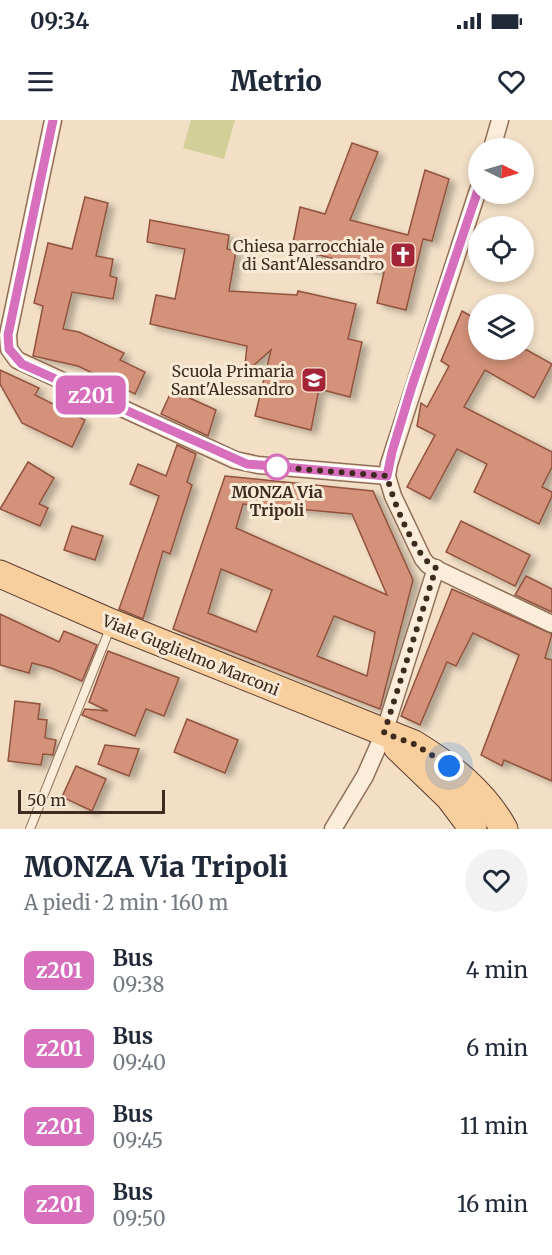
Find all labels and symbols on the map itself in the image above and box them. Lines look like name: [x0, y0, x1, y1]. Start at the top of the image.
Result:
north arrow: [468, 138, 534, 204]
place label: Chiesa parrocchiale di Sant'Alessandro: [233, 236, 384, 274]
church icon: Chiesa parrocchiale di Sant'Alessandro: [388, 240, 418, 270]
place label: Scuola Primaria Sant'Alessandro: [171, 361, 294, 399]
school or university icon: Scuola Primaria Sant'Alessandro: [299, 365, 329, 395]
line badge: z201: [49, 376, 133, 414]
marker: MONZA Via Tripoli: [264, 454, 290, 480]
place label: MONZA Via Tripoli: [231, 482, 323, 520]
street label: Viale Guglielmo Marconi: [99, 610, 282, 700]
your location: [434, 751, 464, 781]
scale bar: [18, 787, 165, 814]

